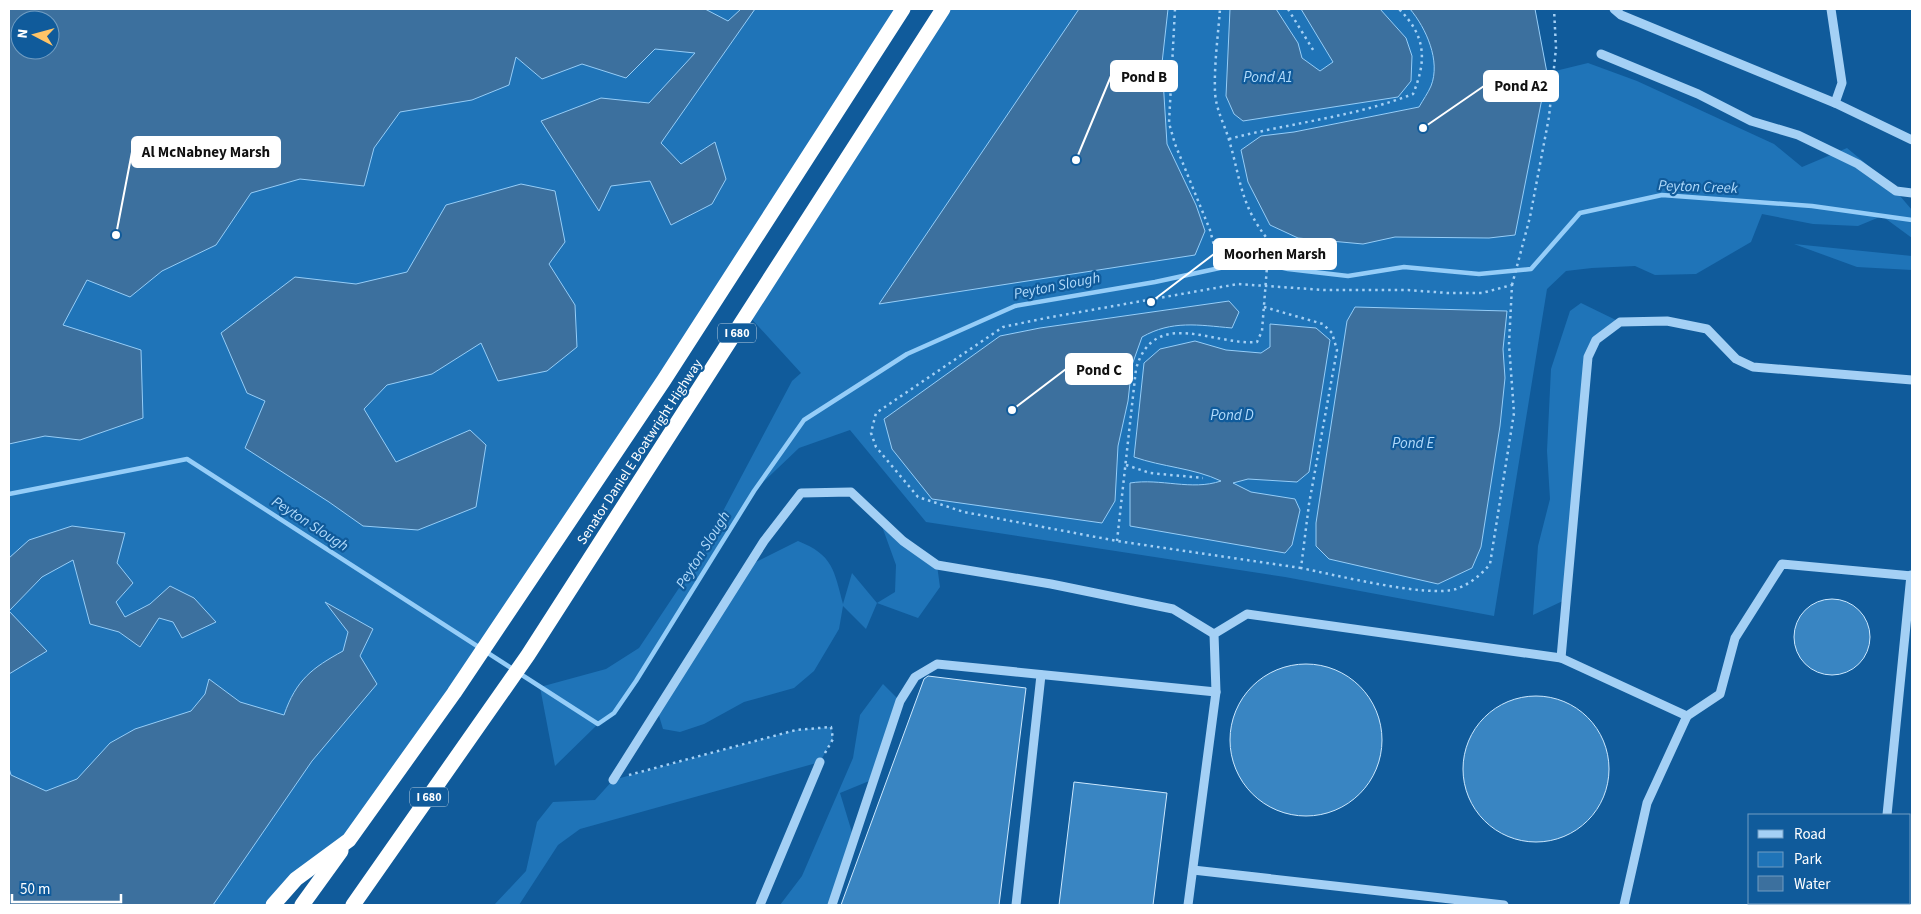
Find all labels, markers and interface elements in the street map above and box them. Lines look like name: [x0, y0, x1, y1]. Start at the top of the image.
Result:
north arrow: [10, 10, 60, 60]
text: N: [13, 28, 33, 39]
callout: Pond B: [1111, 61, 1177, 91]
text: Pond B: [1121, 67, 1167, 88]
water label: Pond A1: [1243, 67, 1293, 88]
callout: Pond A2: [1484, 71, 1558, 101]
text: Pond A2: [1494, 76, 1548, 97]
callout: Al McNabney Marsh: [132, 137, 280, 167]
text: Al McNabney Marsh: [141, 142, 270, 163]
water label: Peyton Creek: [1658, 175, 1739, 199]
callout: Moorhen Marsh: [1214, 239, 1336, 269]
text: Moorhen Marsh: [1224, 244, 1326, 265]
water label: Peyton Slough: [1012, 267, 1102, 305]
road number: I 680: [718, 323, 756, 342]
callout: Pond C: [1066, 354, 1132, 384]
street label: Senator Daniel E Boatwright Highway: [572, 355, 708, 549]
text: Pond C: [1076, 360, 1122, 381]
water label: Pond D: [1210, 405, 1254, 426]
water label: Pond E: [1392, 433, 1435, 454]
water label: Peyton Slough: [268, 491, 353, 557]
water label: Peyton Slough: [671, 507, 735, 593]
road number: I 680: [410, 788, 448, 806]
legend: [1748, 814, 1911, 904]
text: Road: [1794, 824, 1826, 845]
text: Park: [1794, 849, 1823, 870]
scale bar: [12, 872, 121, 904]
text: Water: [1794, 874, 1831, 895]
text: 50 m: [20, 879, 50, 900]

